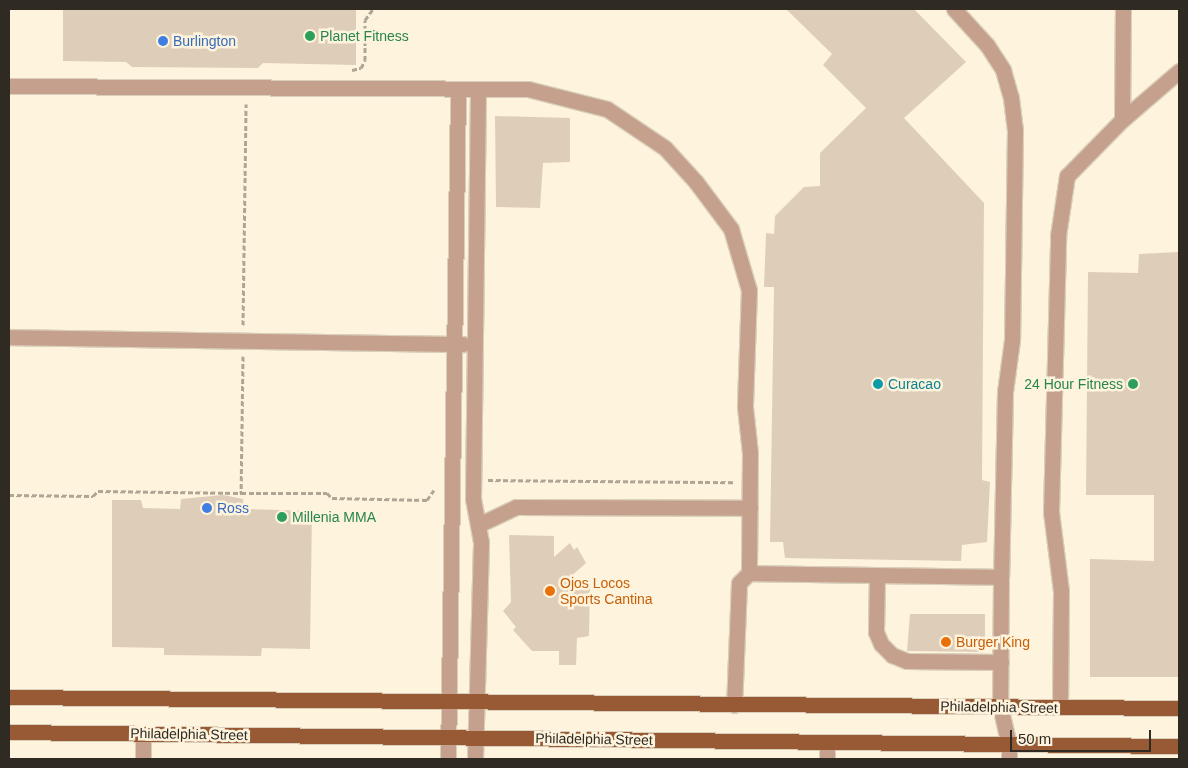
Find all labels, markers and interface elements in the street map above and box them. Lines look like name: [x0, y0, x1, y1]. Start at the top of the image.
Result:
place label: Planet Fitness: [320, 28, 409, 44]
marker: Planet Fitness: [304, 30, 316, 42]
place label: Burlington: [173, 33, 236, 49]
marker: Burlington: [157, 35, 169, 47]
place label: Curacao: [888, 376, 941, 392]
place label: 24 Hour Fitness: [1024, 376, 1123, 392]
marker: Curacao: [872, 378, 884, 390]
marker: 24 Hour Fitness: [1127, 378, 1139, 390]
place label: Ross: [217, 500, 249, 516]
marker: Ross: [201, 502, 213, 514]
place label: Millenia MMA: [292, 509, 376, 525]
marker: Millenia MMA: [276, 511, 288, 523]
place label: Ojos Locos Sports Cantina: [560, 575, 653, 608]
marker: Ojos Locos Sports Cantina: [544, 585, 556, 597]
place label: Burger King: [956, 634, 1030, 650]
marker: Burger King: [940, 636, 952, 648]
street label: Philadelphia Street: [940, 698, 1058, 716]
scale bar: [1013, 720, 1154, 752]
street label: Philadelphia Street: [130, 725, 248, 743]
street label: Philadelphia Street: [535, 730, 653, 748]
text: 50 m: [1018, 730, 1051, 747]

